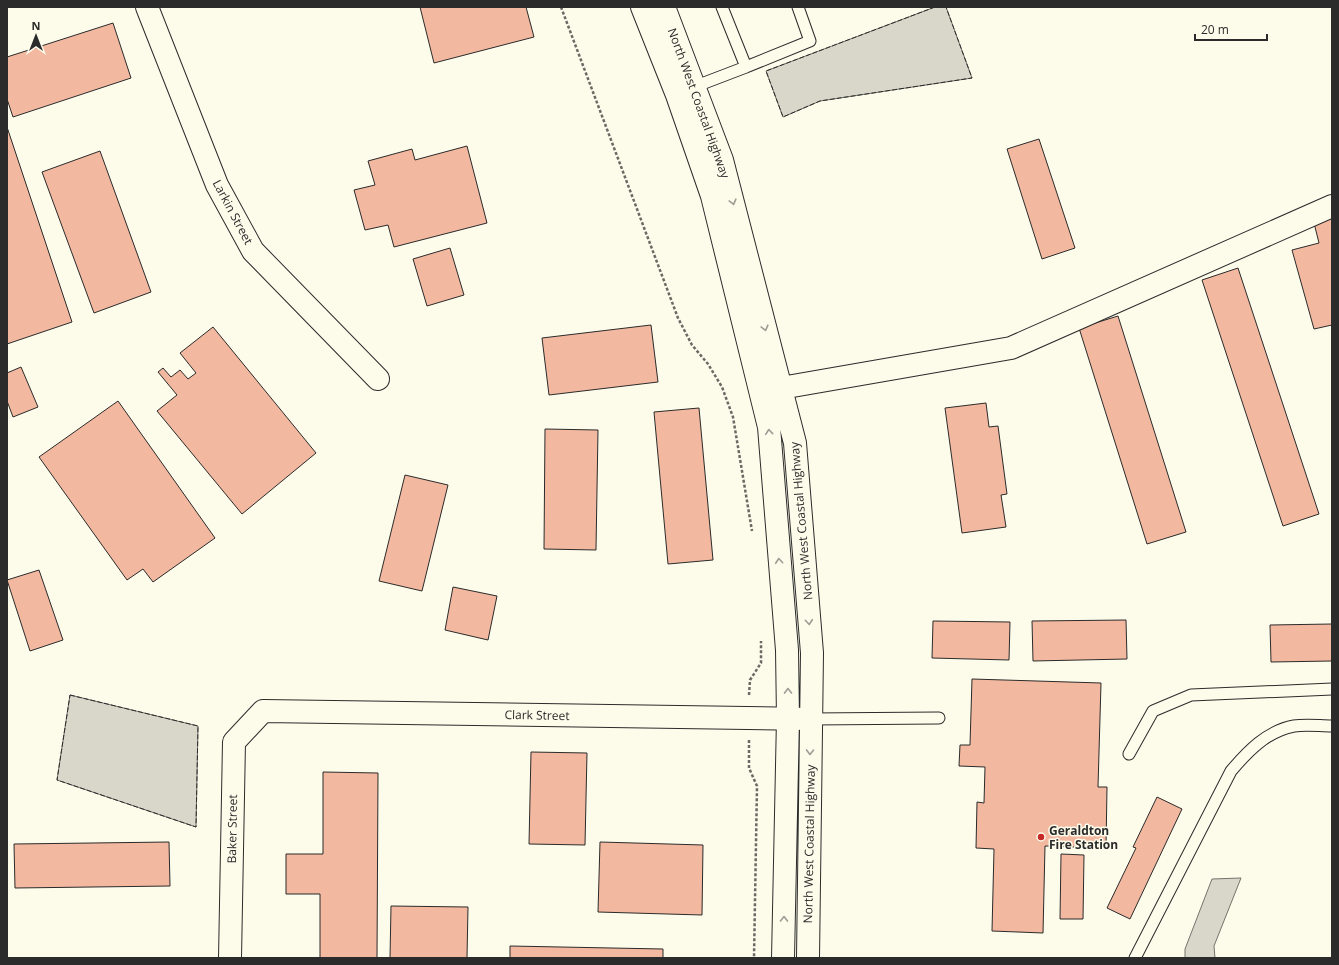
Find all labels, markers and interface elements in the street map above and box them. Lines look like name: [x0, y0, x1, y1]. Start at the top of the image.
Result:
north arrow: [16, 16, 56, 56]
scale bar: [1195, 16, 1267, 42]
text: N: [32, 18, 40, 33]
text: 20 m: [1201, 21, 1229, 38]
street label: North West Coastal Highway: [664, 25, 734, 181]
street label: Larkin Street: [209, 177, 257, 247]
one-way arrow: [728, 199, 736, 205]
one-way arrow: [761, 325, 769, 331]
one-way arrow: [764, 429, 773, 435]
street label: North West Coastal Highway: [786, 440, 816, 601]
one-way arrow: [775, 558, 784, 564]
one-way arrow: [805, 619, 814, 625]
one-way arrow: [783, 688, 792, 694]
street label: Clark Street: [504, 706, 570, 724]
one-way arrow: [806, 749, 814, 755]
street label: North West Coastal Highway: [799, 763, 819, 924]
street label: Baker Street: [223, 794, 241, 864]
place label: Geraldton Fire Station: [1049, 822, 1118, 853]
marker: Geraldton Fire Station: [1036, 832, 1046, 842]
one-way arrow: [780, 916, 788, 922]

